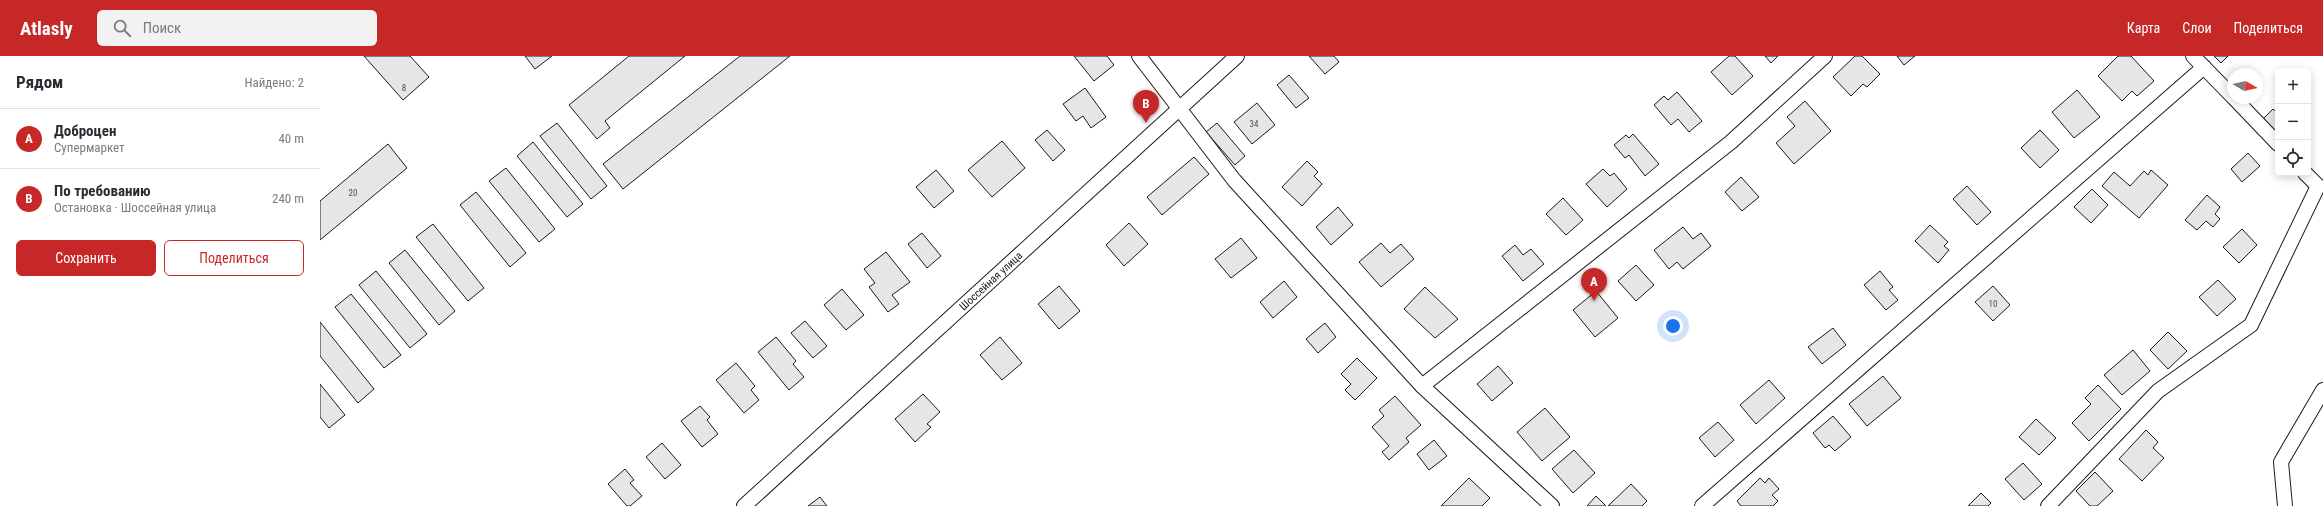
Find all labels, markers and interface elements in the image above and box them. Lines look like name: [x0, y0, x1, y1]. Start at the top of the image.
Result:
search box: [97, 10, 377, 46]
text: Atlasly: [20, 17, 73, 40]
icon: search: [111, 17, 133, 39]
text: Поиск: [143, 19, 181, 37]
text: Карта: [2127, 20, 2160, 36]
text: Слои: [2182, 20, 2212, 36]
text: Поделиться: [2234, 20, 2303, 36]
north arrow: [2227, 68, 2263, 104]
map controls: [2275, 68, 2311, 176]
button: +: [2275, 68, 2311, 104]
text: Рядом: [16, 72, 63, 92]
text: Найдено: 2: [244, 75, 304, 90]
house number: 8: [402, 83, 406, 93]
pin: B: [1133, 90, 1159, 123]
button: −: [2275, 104, 2311, 140]
house number: 34: [1250, 119, 1259, 129]
text: Доброцен: [54, 122, 116, 140]
text: A: [25, 131, 33, 146]
text: 40 m: [278, 131, 304, 146]
text: Супермаркет: [54, 140, 125, 155]
button: locate: [2275, 140, 2311, 176]
text: По требованию: [54, 182, 151, 200]
house number: 20: [349, 188, 357, 198]
text: B: [25, 191, 33, 206]
text: 240 m: [272, 191, 304, 206]
text: Остановка · Шоссейная улица: [54, 200, 216, 215]
button: Сохранить: [16, 240, 156, 276]
button: Поделиться: [164, 240, 304, 276]
street label: Шоссейная улица: [956, 249, 1025, 313]
pin: A: [1581, 268, 1607, 301]
house number: 10: [1989, 299, 1997, 309]
your location: [1663, 316, 1683, 336]

